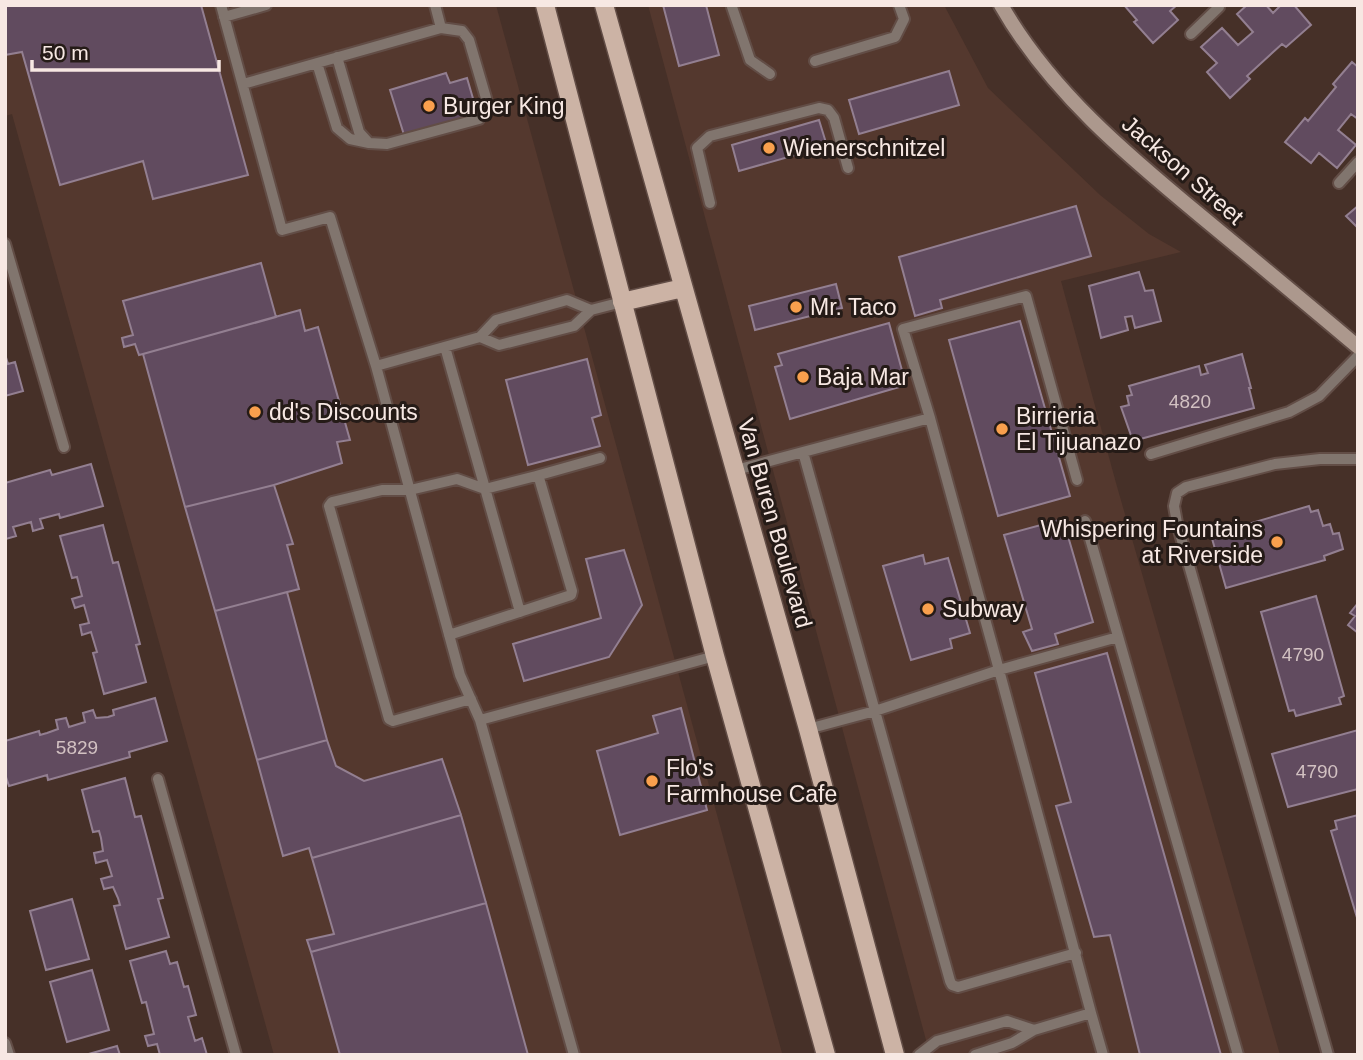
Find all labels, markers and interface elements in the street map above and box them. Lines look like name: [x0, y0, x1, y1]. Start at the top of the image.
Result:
scale bar: [32, 28, 219, 72]
text: 50 m: [42, 41, 89, 64]
place label: Burger King: [443, 93, 564, 119]
marker: Burger King: [421, 98, 437, 114]
street label: Jackson Street: [1117, 110, 1249, 230]
place label: Wienerschnitzel: [783, 135, 945, 161]
marker: Wienerschnitzel: [761, 140, 777, 156]
place label: Mr. Taco: [810, 294, 897, 320]
marker: Mr. Taco: [788, 299, 804, 315]
place label: Baja Mar: [817, 364, 909, 390]
marker: Baja Mar: [795, 369, 811, 385]
house number: 4820: [1169, 391, 1211, 412]
place label: dd's Discounts: [269, 399, 418, 425]
place label: Birrieria El Tijuanazo: [1016, 403, 1141, 455]
marker: dd's Discounts: [247, 404, 263, 420]
street label: Van Buren Boulevard: [733, 415, 817, 631]
marker: Birrieria El Tijuanazo: [994, 421, 1010, 437]
place label: Whispering Fountains at Riverside: [1041, 516, 1263, 568]
marker: Whispering Fountains at Riverside: [1269, 534, 1285, 550]
place label: Subway: [942, 596, 1024, 622]
marker: Subway: [920, 601, 936, 617]
house number: 4790: [1282, 644, 1324, 665]
house number: 5829: [56, 737, 98, 758]
place label: Flo's Farmhouse Cafe: [666, 755, 837, 807]
house number: 4790: [1296, 761, 1338, 782]
marker: Flo's Farmhouse Cafe: [644, 773, 660, 789]

